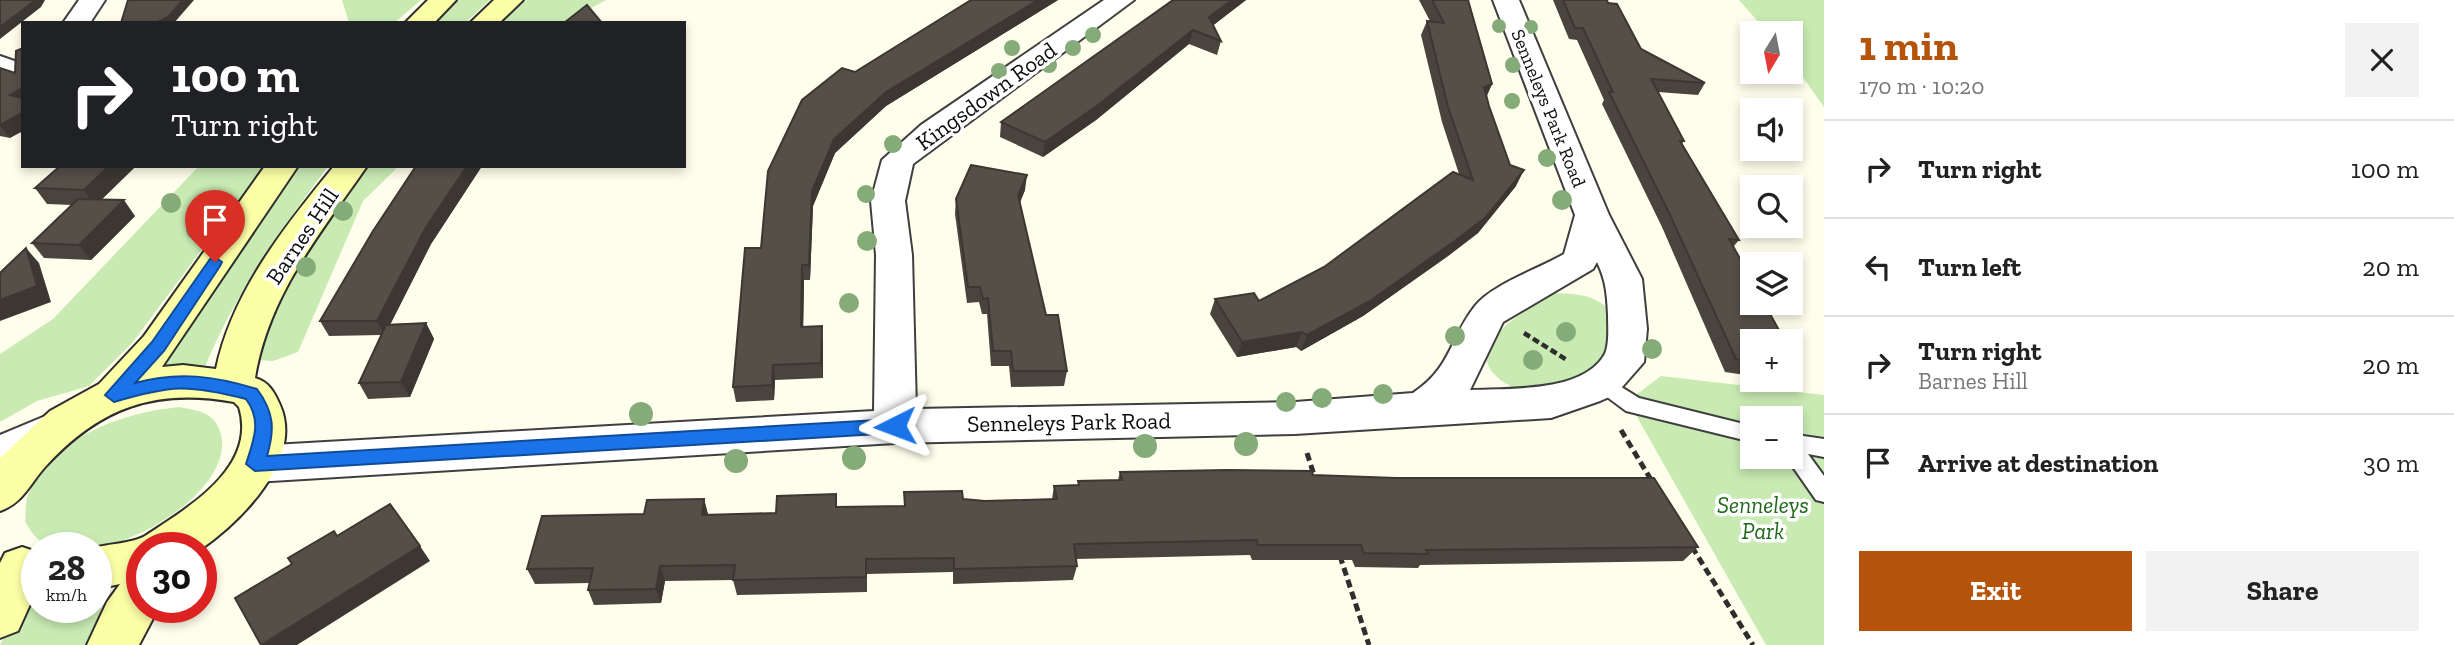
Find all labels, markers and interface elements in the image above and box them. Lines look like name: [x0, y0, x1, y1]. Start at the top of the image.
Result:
text: 1 min: [1859, 20, 1958, 71]
north arrow: [1740, 21, 1802, 84]
map controls: [1740, 21, 1803, 469]
button: close: [2345, 23, 2419, 97]
street label: Senneleys Park Road: [1506, 26, 1591, 191]
street label: Kingsdown Road: [910, 35, 1062, 156]
text: 100 m: [171, 46, 299, 105]
icon: right: [56, 49, 147, 140]
text: 170 m · 10:20: [1859, 72, 1984, 100]
button: sound: [1740, 98, 1803, 161]
text: Turn right: [171, 106, 318, 144]
icon: right: [1859, 150, 1897, 188]
text: Turn right: [1918, 153, 2041, 185]
text: 100 m: [2351, 153, 2419, 185]
button: search: [1740, 175, 1803, 238]
street label: Barnes Hill: [260, 183, 344, 289]
pin: [185, 190, 245, 262]
icon: arrive: [196, 201, 234, 239]
icon: left: [1859, 248, 1897, 286]
text: Turn left: [1918, 251, 2021, 283]
text: 20 m: [2362, 251, 2419, 283]
button: layers: [1740, 252, 1803, 315]
button: +: [1740, 329, 1803, 392]
text: Turn right: [1918, 335, 2041, 367]
icon: right: [1859, 346, 1897, 384]
text: 20 m: [2362, 349, 2419, 381]
text: Barnes Hill: [1918, 367, 2028, 395]
position arrow: [858, 389, 932, 463]
street label: Senneleys Park Road: [967, 406, 1172, 438]
button: −: [1740, 406, 1803, 469]
icon: arrive: [1859, 444, 1897, 482]
text: Arrive at destination: [1918, 447, 2158, 479]
text: 30 m: [2363, 447, 2419, 479]
park label: Senneleys Park: [1717, 491, 1809, 545]
speed limit sign: 30: [126, 532, 217, 623]
text: 28: [48, 547, 85, 589]
button: Exit: [1859, 551, 2132, 631]
button: Share: [2146, 551, 2419, 631]
text: km/h: [46, 584, 87, 606]

